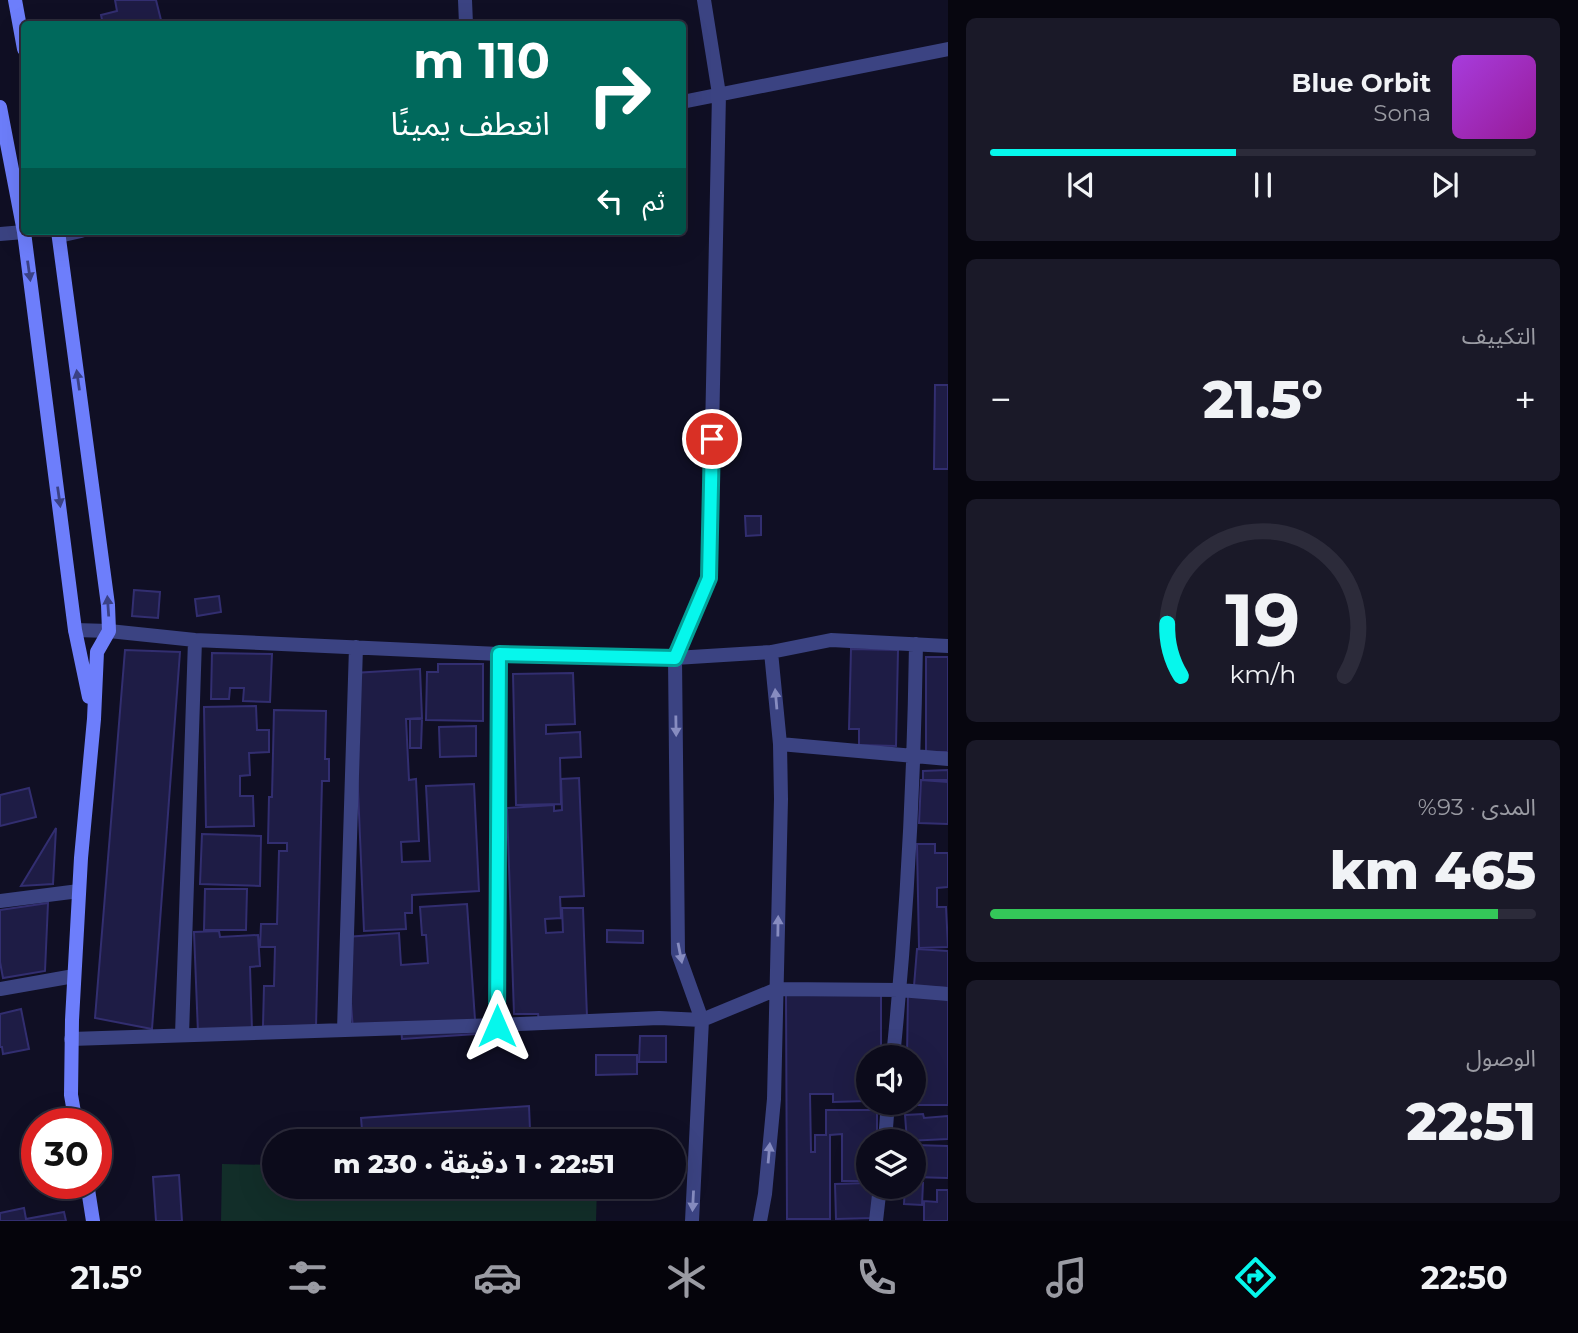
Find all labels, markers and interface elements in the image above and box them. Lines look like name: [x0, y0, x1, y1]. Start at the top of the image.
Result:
text: 110 m: [413, 31, 550, 90]
icon: right: [574, 49, 665, 140]
text: Blue Orbit: [1292, 67, 1431, 99]
text: Sona: [1373, 99, 1431, 127]
text: انعطف يمينًا: [391, 104, 550, 143]
icon: previous: [1062, 166, 1100, 204]
icon: pause: [1244, 166, 1282, 204]
icon: next: [1426, 166, 1464, 204]
icon: left: [591, 182, 629, 220]
text: ثم: [643, 185, 665, 217]
one-way arrow: [23, 260, 34, 282]
text: التكييف: [1462, 322, 1536, 350]
text: 21.5°: [1203, 368, 1323, 431]
one-way arrow: [73, 369, 84, 391]
text: −: [990, 376, 1012, 423]
text: +: [1514, 376, 1536, 423]
pin: [682, 409, 742, 469]
icon: arrive: [693, 420, 731, 458]
one-way arrow: [53, 486, 64, 508]
text: 19: [1226, 577, 1300, 665]
one-way arrow: [102, 595, 113, 617]
text: km/h: [1230, 659, 1296, 689]
one-way arrow: [770, 688, 781, 710]
one-way arrow: [670, 716, 682, 738]
text: المدى · 93%: [1418, 793, 1536, 821]
text: 465 km: [1330, 839, 1536, 902]
one-way arrow: [773, 915, 784, 937]
one-way arrow: [675, 943, 686, 965]
position arrow: [460, 989, 534, 1063]
text: الوصول: [1466, 1044, 1536, 1072]
map controls: [856, 1045, 926, 1199]
button: sound: [856, 1045, 926, 1115]
text: 22:51: [1406, 1090, 1536, 1153]
speed limit sign: 30: [21, 1108, 112, 1199]
button: layers: [856, 1129, 926, 1199]
one-way arrow: [764, 1142, 775, 1164]
text: 22:51 · 1 دقيقة · 230 m: [333, 1148, 615, 1180]
one-way arrow: [688, 1190, 699, 1212]
icon: filters: [283, 1253, 332, 1302]
icon: car: [473, 1253, 522, 1302]
icon: climate: [662, 1253, 711, 1302]
icon: phone: [852, 1253, 901, 1302]
icon: music: [1042, 1253, 1091, 1302]
icon: directions: [1231, 1253, 1280, 1302]
text: 21.5°: [70, 1258, 142, 1297]
text: 22:50: [1421, 1258, 1508, 1297]

